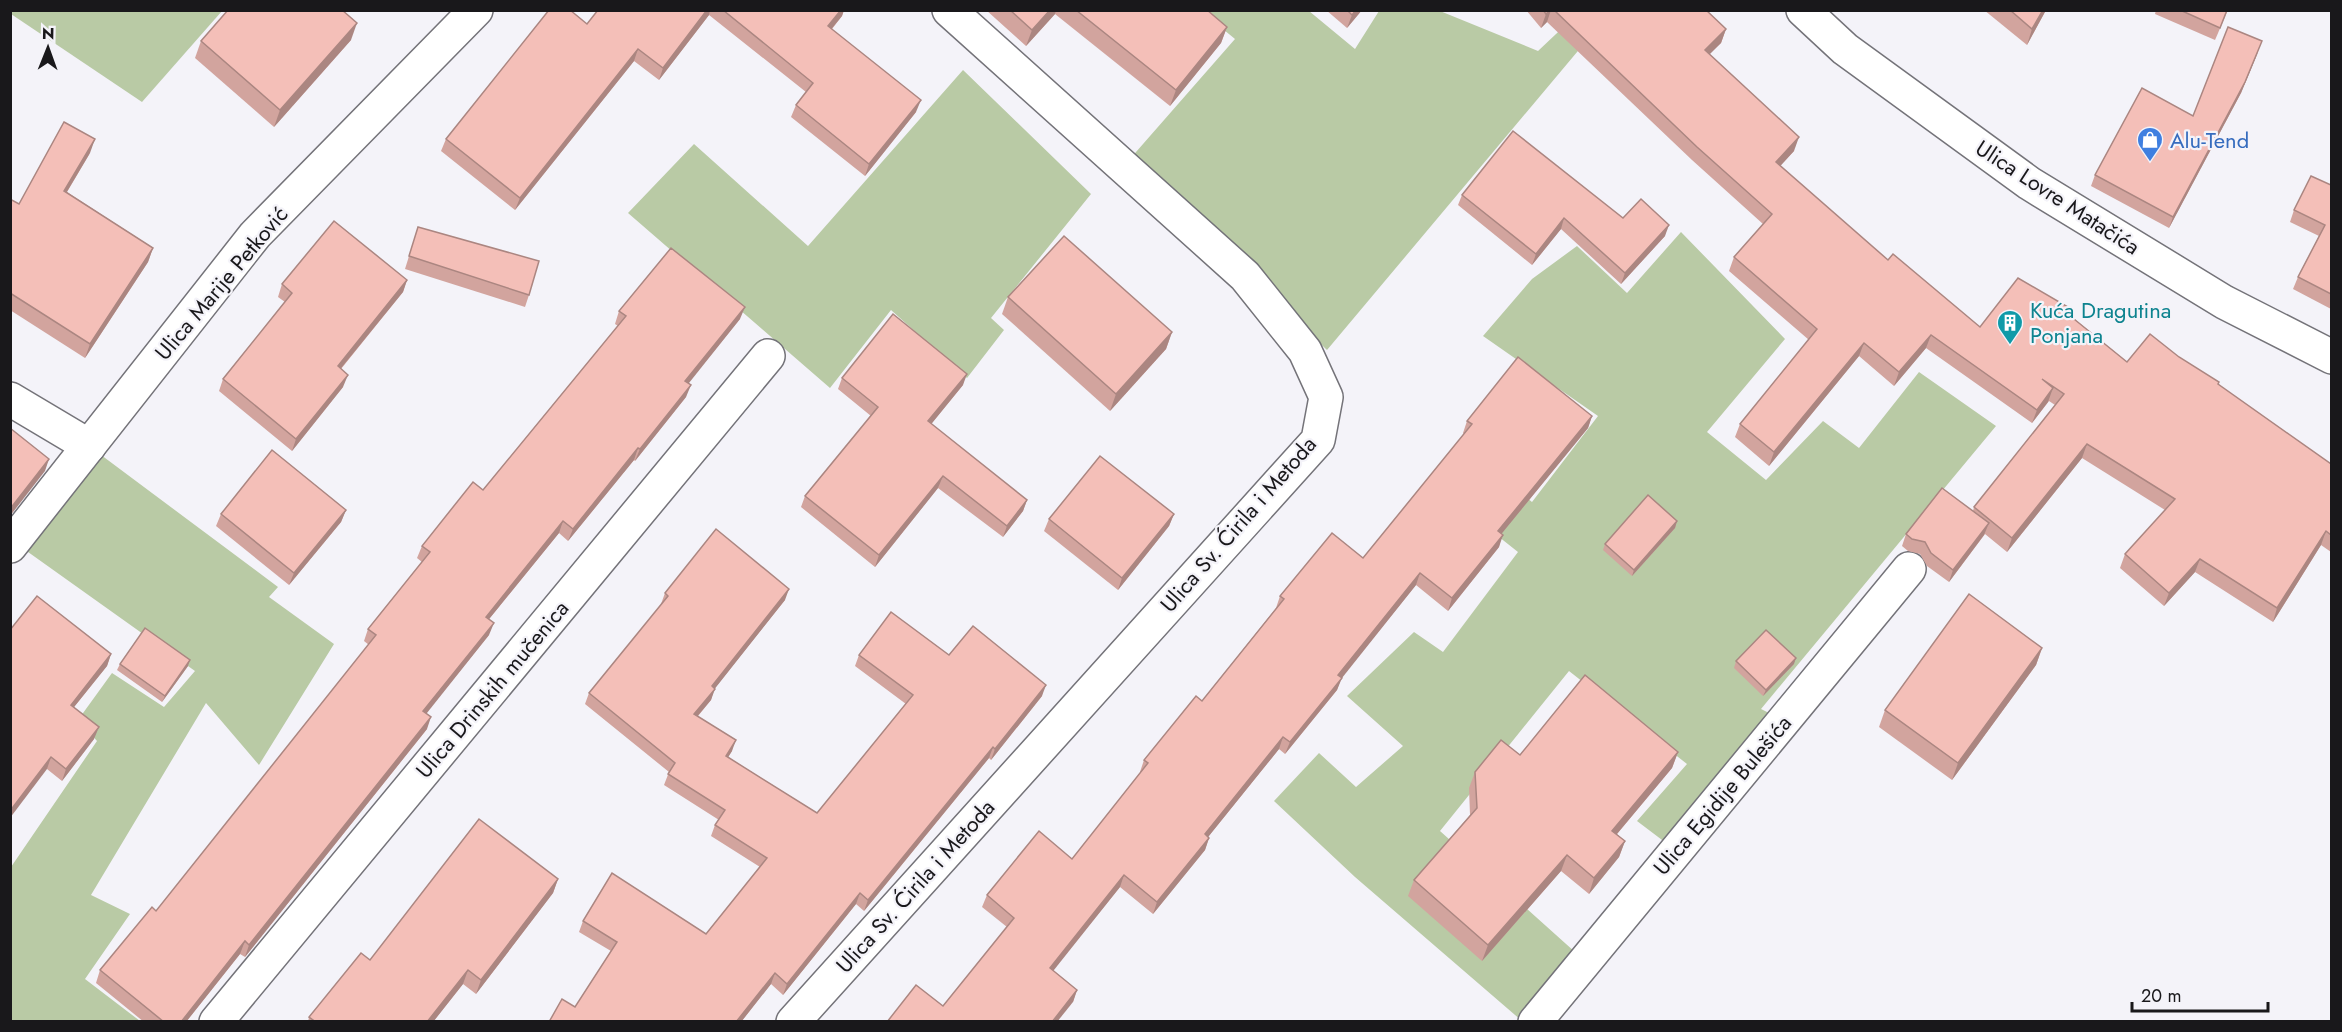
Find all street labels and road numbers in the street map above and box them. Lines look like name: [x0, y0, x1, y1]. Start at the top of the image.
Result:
street label: Ulica Lovre Matačića: [1970, 132, 2146, 262]
street label: Ulica Marije Petković: [147, 199, 295, 367]
street label: Ulica Sv. Ćirila i Metoda: [1152, 429, 1324, 619]
street label: Ulica Drinskih mučenica: [408, 593, 576, 785]
street label: Ulica Egidije Bulešića: [1645, 708, 1799, 882]
street label: Ulica Sv. Ćirila i Metoda: [828, 792, 1002, 980]

